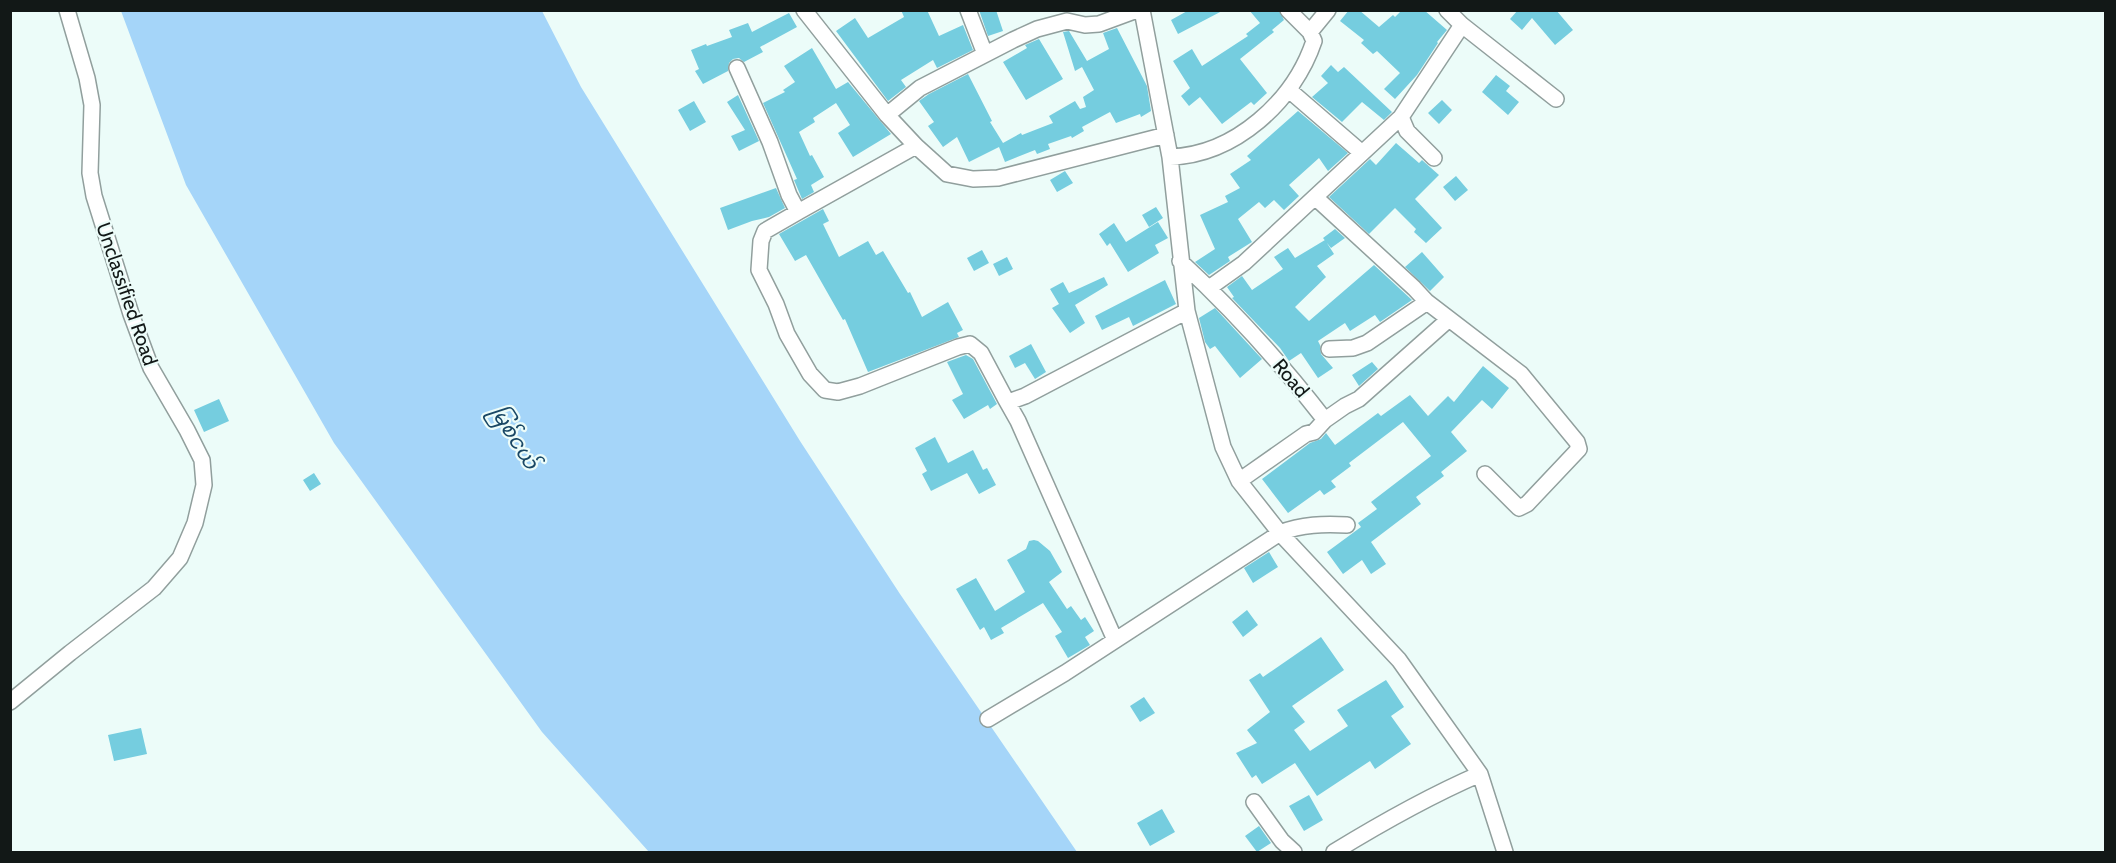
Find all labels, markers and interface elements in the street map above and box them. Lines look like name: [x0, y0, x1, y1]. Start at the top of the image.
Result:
street label: Unclassified Road: [91, 219, 163, 369]
street label: Road: [1268, 354, 1314, 402]
water label: မြစ်ငယ်: [481, 399, 547, 478]

